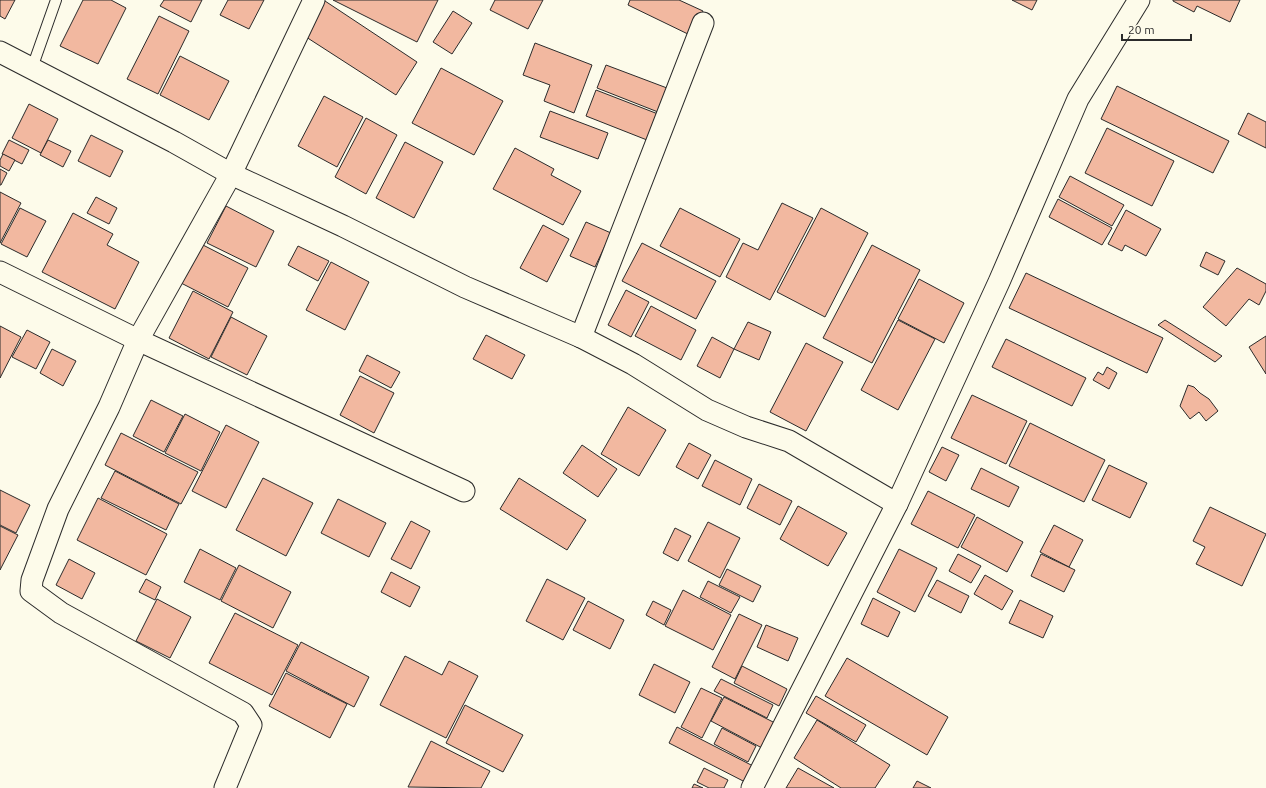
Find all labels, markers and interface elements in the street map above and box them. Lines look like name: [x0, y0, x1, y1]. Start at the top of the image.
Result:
scale bar: [1122, 16, 1191, 42]
text: 20 m: [1128, 23, 1155, 36]

